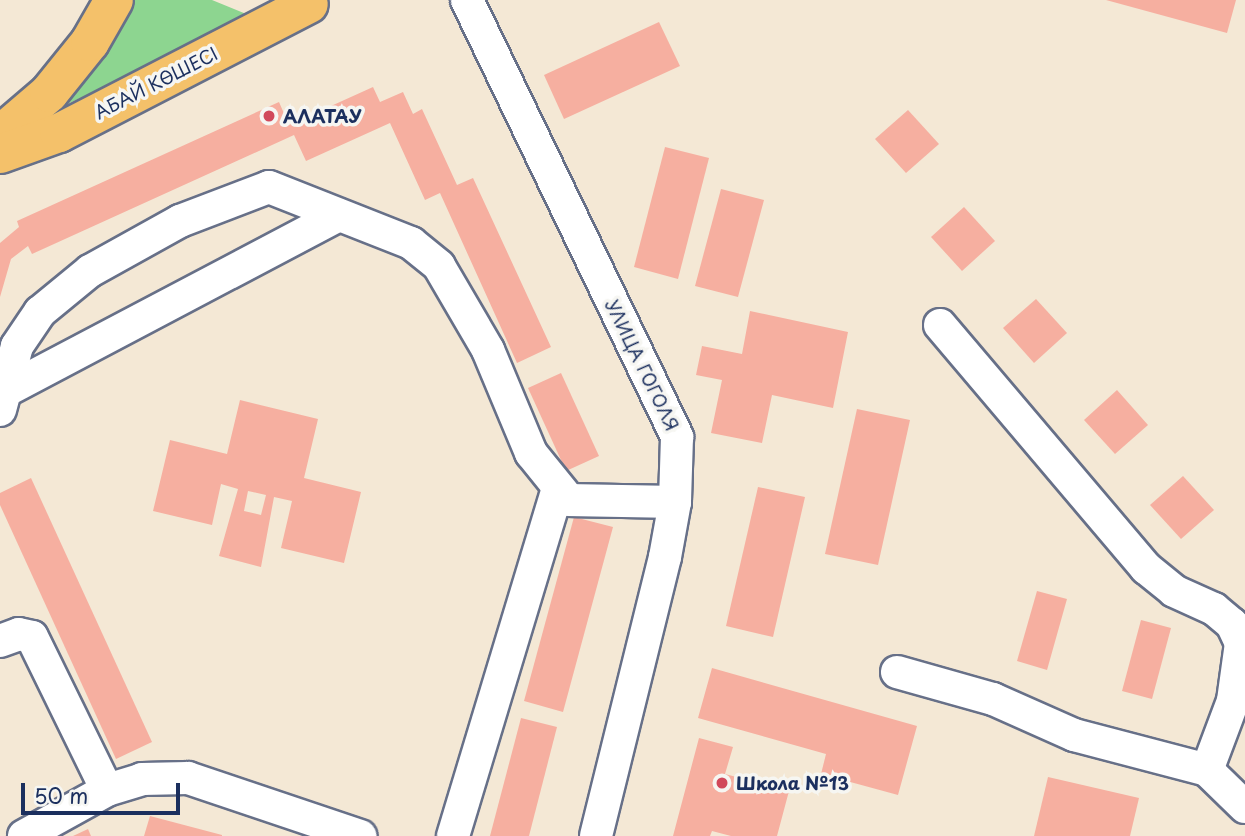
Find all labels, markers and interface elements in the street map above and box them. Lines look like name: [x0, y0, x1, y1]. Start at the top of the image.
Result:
street label: АБАЙ КӨШЕСІ: [91, 43, 221, 123]
place label: АЛАТАУ: [283, 105, 362, 127]
marker: АЛАТАУ: [261, 108, 277, 124]
street label: УЛИЦА ГОГОЛЯ: [601, 296, 683, 434]
scale bar: [24, 770, 184, 814]
place label: Школа №13: [736, 772, 850, 794]
marker: Школа №13: [714, 775, 730, 791]
text: 50 m: [34, 779, 88, 811]

